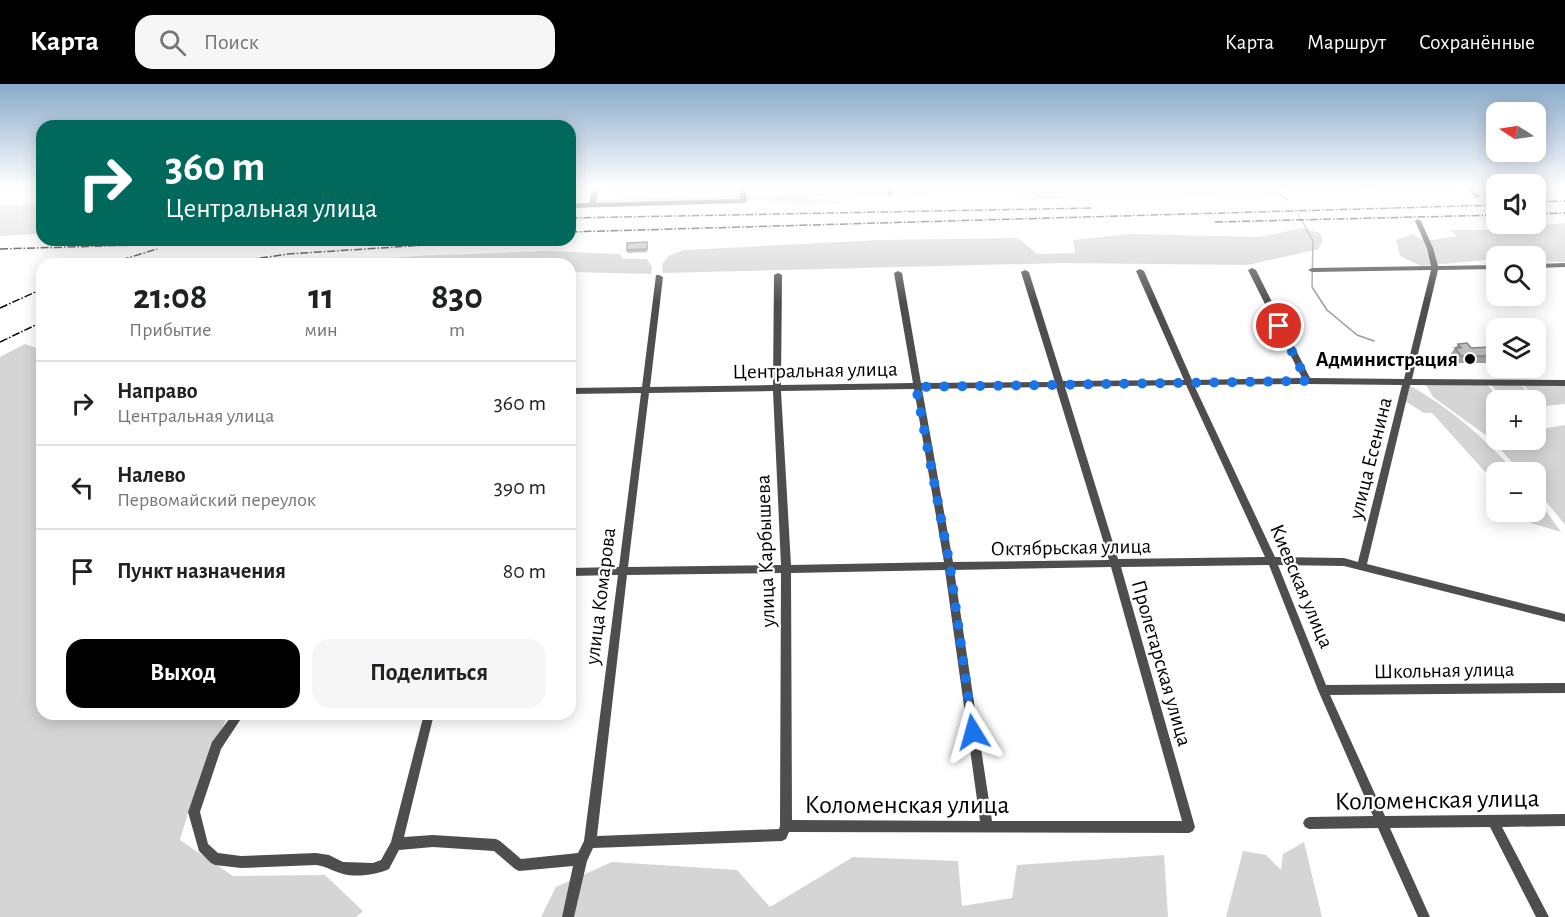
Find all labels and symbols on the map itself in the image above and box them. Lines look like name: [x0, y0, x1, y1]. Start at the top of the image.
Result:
north arrow: [1486, 102, 1546, 162]
pin: [1253, 300, 1304, 351]
place label: Администрация: [1316, 349, 1458, 370]
marker: Администрация: [1463, 352, 1477, 366]
street label: Центральная улица: [732, 359, 898, 382]
street label: улица Есенина: [1345, 395, 1396, 522]
street label: улица Карбышева: [752, 474, 779, 629]
street label: Киевская улица: [1266, 521, 1337, 652]
street label: улица Комарова: [582, 526, 619, 667]
street label: Октябрьская улица: [990, 536, 1152, 559]
street label: Пролетарская улица: [1128, 578, 1195, 749]
street label: Школьная улица: [1373, 659, 1515, 682]
position arrow: [941, 700, 1005, 764]
street label: Коломенская улица: [1334, 785, 1540, 815]
street label: Коломенская улица: [805, 792, 1009, 818]

